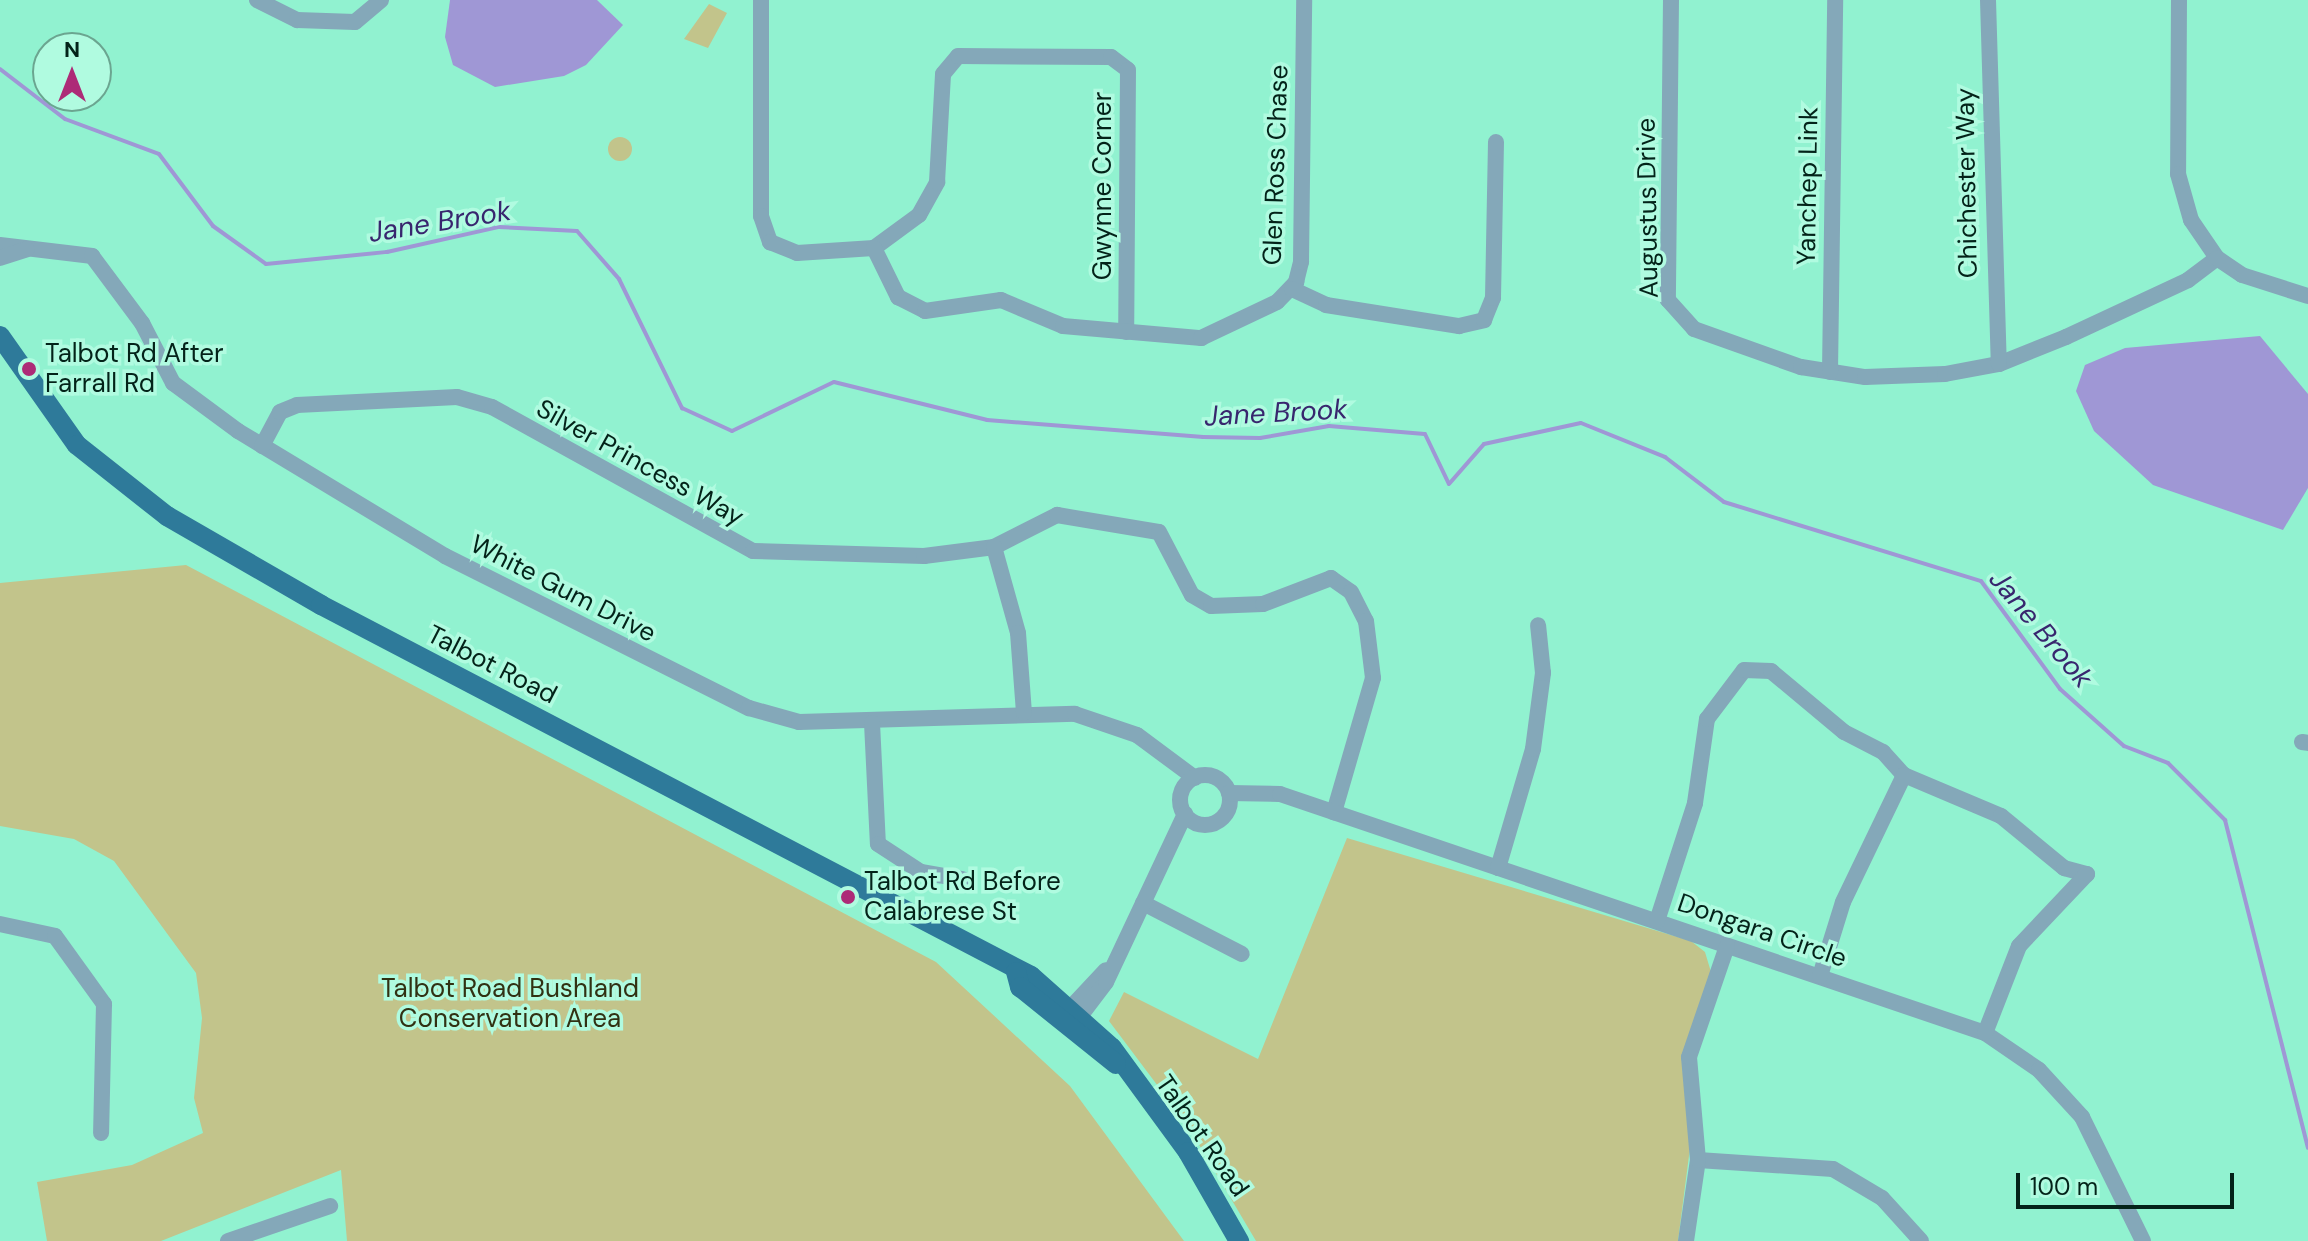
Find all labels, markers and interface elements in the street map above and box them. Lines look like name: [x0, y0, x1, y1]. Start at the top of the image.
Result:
north arrow: [32, 32, 112, 112]
text: N: [64, 35, 80, 64]
street label: Glen Ross Chase: [1257, 64, 1295, 266]
street label: Chichester Way: [1950, 88, 1984, 278]
street label: Gwynne Corner: [1087, 92, 1119, 280]
street label: Yanchep Link: [1791, 107, 1825, 265]
street label: Augustus Drive: [1631, 118, 1665, 298]
water label: Jane Brook: [367, 194, 513, 250]
place label: Talbot Rd After Farrall Rd: [45, 338, 224, 400]
marker: Talbot Rd After Farrall Rd: [20, 360, 38, 378]
water label: Jane Brook: [1203, 392, 1349, 434]
street label: Silver Princess Way: [531, 393, 749, 533]
street label: White Gum Drive: [465, 529, 661, 649]
water label: Jane Brook: [1982, 563, 2100, 695]
street label: Talbot Road: [422, 619, 562, 711]
place label: Talbot Rd Before Calabrese St: [864, 866, 1061, 928]
street label: Dongara Circle: [1673, 887, 1851, 975]
marker: Talbot Rd Before Calabrese St: [839, 888, 857, 906]
park label: Talbot Road Bushland Conservation Area: [381, 973, 639, 1034]
street label: Talbot Road: [1149, 1069, 1255, 1203]
scale bar: [2020, 1157, 2238, 1207]
text: 100 m: [2030, 1171, 2098, 1202]

